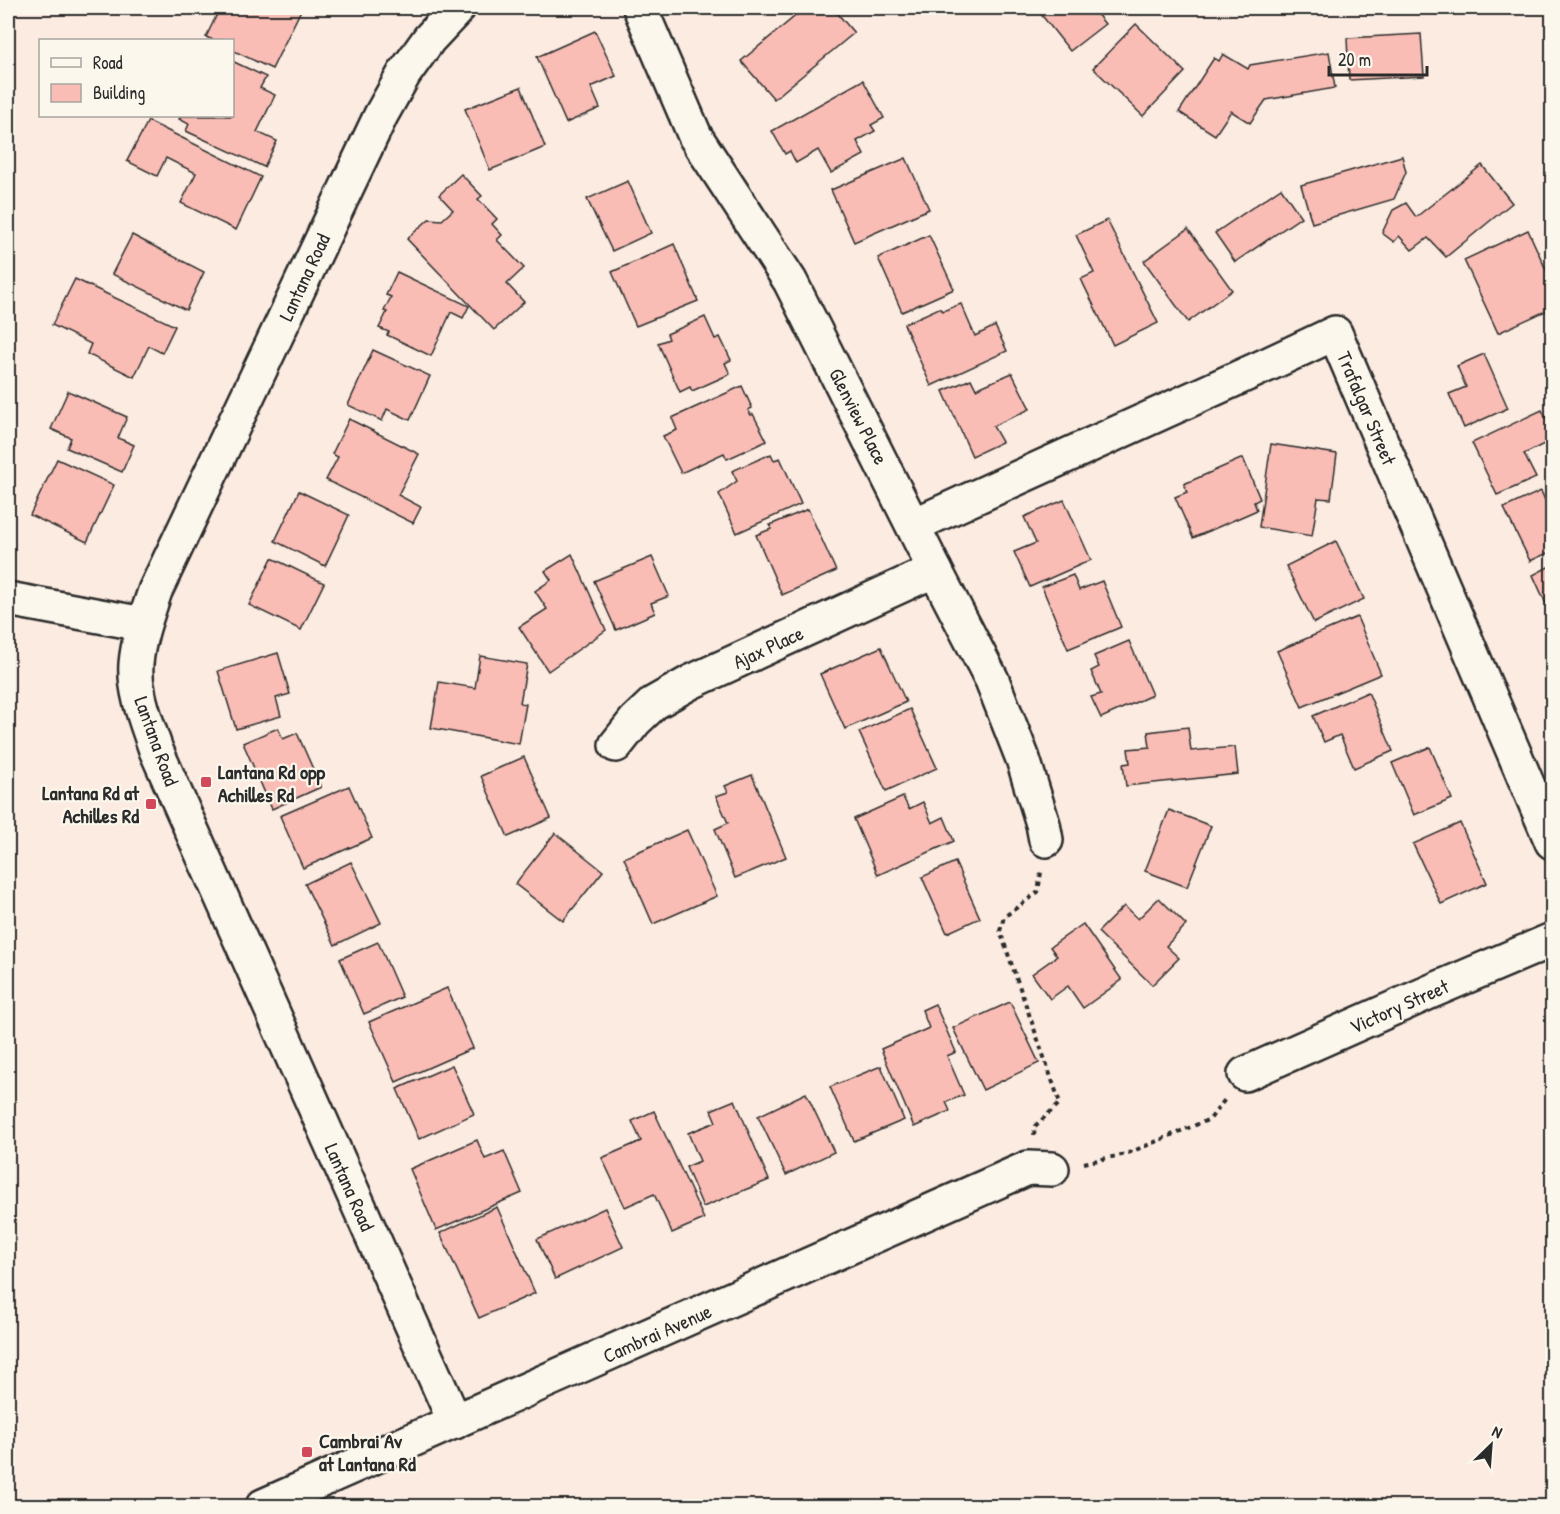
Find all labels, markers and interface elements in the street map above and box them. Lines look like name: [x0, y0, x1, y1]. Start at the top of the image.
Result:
legend: [39, 39, 234, 117]
scale bar: [1329, 39, 1426, 77]
text: 20 m: [1338, 47, 1371, 72]
text: Road: [93, 50, 123, 75]
text: Building: [93, 80, 145, 105]
street label: Lantana Road: [272, 229, 336, 325]
street label: Trafalgar Street: [1331, 347, 1403, 470]
street label: Glenview Place: [823, 363, 895, 469]
street label: Ajax Place: [729, 619, 807, 675]
street label: Lantana Road: [128, 693, 186, 790]
place label: Lantana Rd opp Achilles Rd: [218, 758, 326, 808]
marker: Lantana Rd opp Achilles Rd: [199, 775, 213, 789]
place label: Lantana Rd at Achilles Rd: [42, 779, 140, 829]
marker: Lantana Rd at Achilles Rd: [144, 797, 158, 811]
street label: Victory Street: [1345, 972, 1454, 1040]
street label: Lantana Road: [319, 1139, 381, 1235]
street label: Cambrai Avenue: [599, 1297, 716, 1369]
north arrow: [1461, 1415, 1521, 1475]
text: N: [1489, 1420, 1506, 1443]
place label: Cambrai Av at Lantana Rd: [319, 1427, 416, 1477]
marker: Cambrai Av at Lantana Rd: [300, 1445, 314, 1459]

